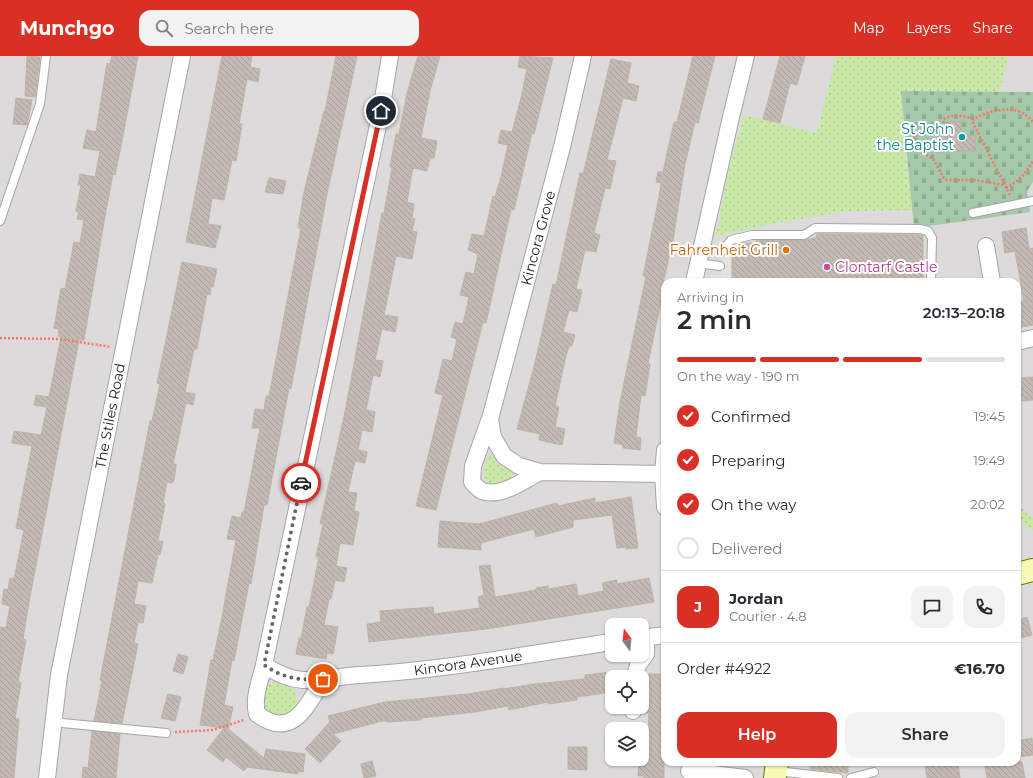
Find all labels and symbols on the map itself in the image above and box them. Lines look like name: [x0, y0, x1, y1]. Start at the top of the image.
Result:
pin: [364, 94, 398, 128]
place label: St John the Baptist: [876, 120, 954, 154]
marker: St John the Baptist: [957, 132, 967, 142]
street label: Kincora Grove: [517, 189, 559, 287]
place label: Fahrenheit Grill: [670, 241, 778, 259]
marker: Fahrenheit Grill: [781, 245, 791, 255]
place label: Clontarf Castle: [835, 258, 937, 276]
marker: Clontarf Castle: [822, 262, 832, 272]
street label: The Stiles Road: [91, 362, 129, 470]
courier: [281, 463, 321, 503]
north arrow: [605, 618, 649, 662]
street label: Kincora Avenue: [413, 646, 523, 680]
pin: [306, 662, 340, 696]

